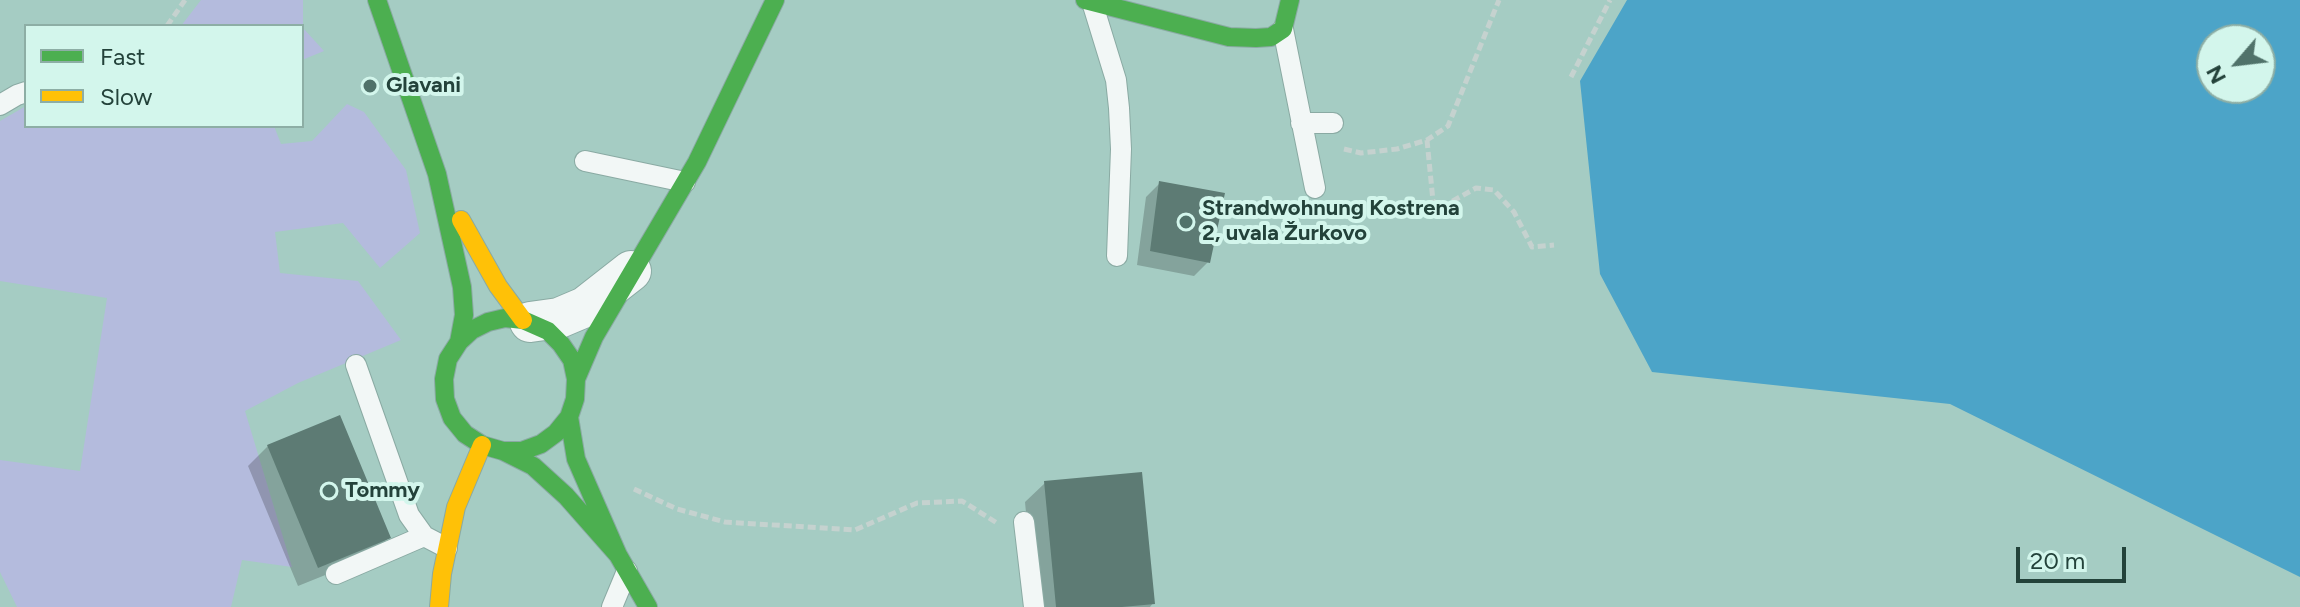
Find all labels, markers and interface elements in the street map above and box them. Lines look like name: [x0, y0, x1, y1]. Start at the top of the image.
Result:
legend: [24, 24, 304, 128]
north arrow: [2196, 24, 2276, 104]
text: Fast: [100, 42, 145, 71]
text: N: [2200, 61, 2232, 88]
place label: Glavani: [386, 73, 461, 99]
marker: Glavani: [361, 77, 379, 95]
text: Slow: [100, 82, 152, 111]
place label: Strandwohnung Kostrena 2, uvala Žurkovo: [1202, 196, 1460, 248]
marker: Strandwohnung Kostrena 2, uvala Žurkovo: [1177, 213, 1195, 231]
place label: Tommy: [345, 478, 420, 504]
marker: Tommy: [320, 482, 338, 500]
scale bar: [2020, 531, 2130, 581]
text: 20 m: [2030, 546, 2085, 575]

